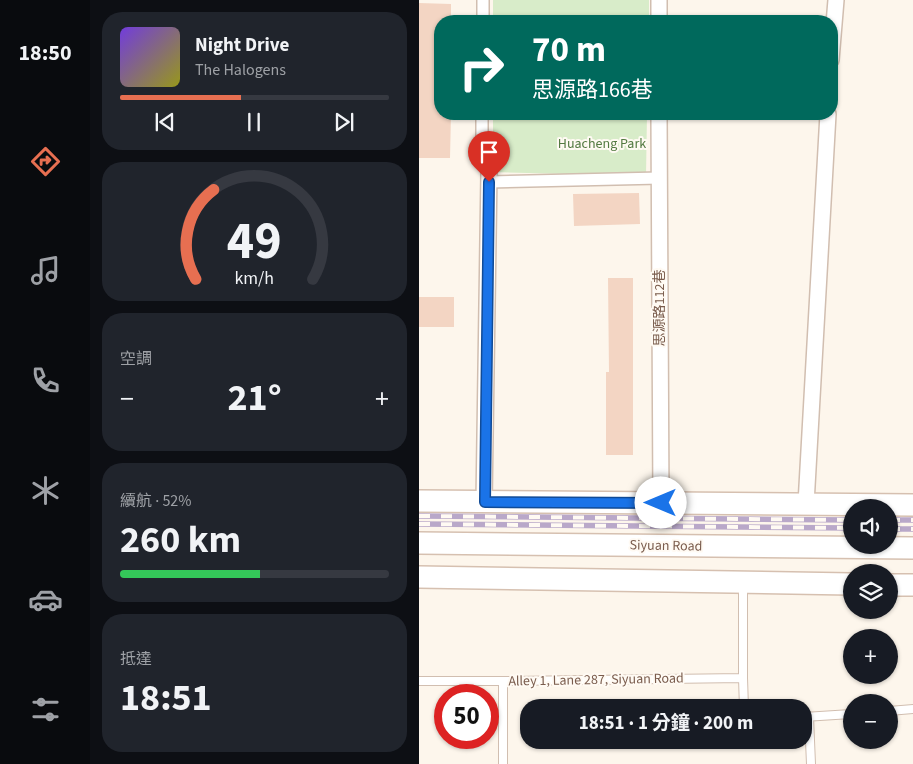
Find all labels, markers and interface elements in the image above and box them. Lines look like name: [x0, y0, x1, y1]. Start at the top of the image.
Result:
text: 70 m: [532, 25, 606, 75]
text: Night Drive: [195, 32, 289, 59]
icon: right: [449, 35, 514, 100]
text: 18:50: [18, 37, 72, 69]
text: The Halogens: [195, 59, 286, 81]
text: 思源路166巷: [532, 74, 653, 106]
icon: previous: [151, 108, 179, 136]
icon: pause: [240, 108, 268, 136]
icon: next: [330, 108, 358, 136]
pin: [468, 131, 510, 182]
park label: Huacheng Park: [558, 134, 646, 154]
icon: arrive: [475, 138, 503, 166]
icon: directions: [28, 144, 63, 179]
text: 49: [227, 205, 282, 279]
icon: music: [28, 253, 63, 288]
text: km/h: [235, 266, 274, 291]
street label: 思源路112巷: [650, 270, 670, 346]
text: 空調: [120, 348, 152, 370]
icon: phone: [28, 363, 63, 398]
text: 21°: [228, 371, 282, 425]
text: −: [120, 379, 134, 419]
text: +: [375, 379, 389, 419]
icon: climate: [28, 473, 63, 508]
position arrow: [634, 476, 686, 528]
text: 續航 · 52%: [120, 490, 191, 512]
map controls: [843, 499, 898, 749]
button: sound: [843, 499, 898, 554]
text: 260 km: [120, 513, 241, 567]
street label: Siyuan Road: [630, 535, 702, 557]
button: layers: [843, 564, 898, 619]
icon: car: [28, 582, 63, 617]
button: +: [843, 629, 898, 684]
text: 抵達: [120, 648, 152, 670]
street label: Alley 1, Lane 287, Siyuan Road: [508, 668, 684, 692]
text: 18:51: [120, 671, 212, 725]
speed limit sign: 50: [434, 684, 499, 749]
icon: filters: [28, 692, 63, 727]
button: −: [843, 694, 898, 749]
text: 18:51 · 1 分鐘 · 200 m: [579, 710, 753, 737]

